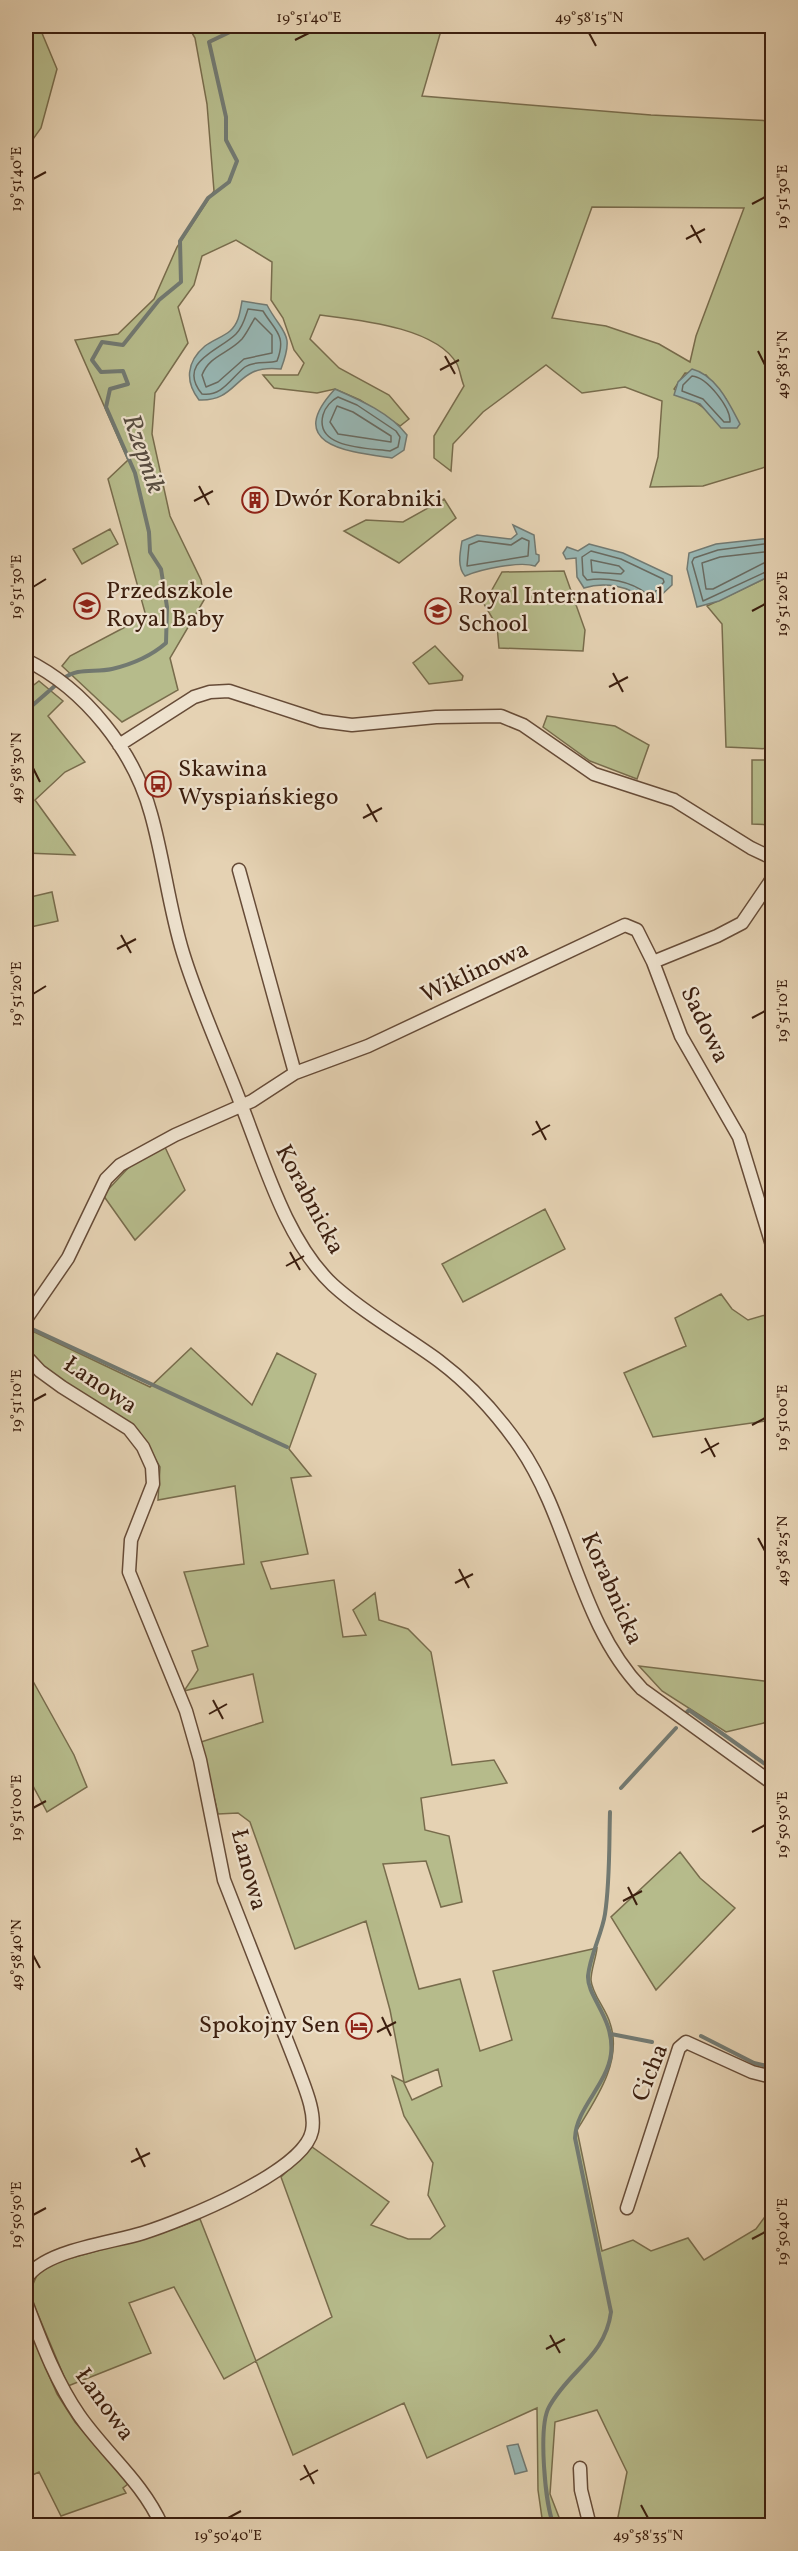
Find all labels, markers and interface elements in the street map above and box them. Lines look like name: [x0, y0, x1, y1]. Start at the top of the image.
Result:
text: 19°51'40"E: [276, 8, 342, 29]
text: 49°58'15"N: [555, 8, 623, 29]
text: 19°51'40"E: [7, 146, 28, 212]
text: 19°51'30"E: [773, 164, 794, 230]
text: 49°58'15"N: [773, 331, 794, 399]
water label: Rzepnik: [113, 410, 173, 498]
place label: Dwór Korabniki: [274, 483, 443, 517]
building icon: Dwór Korabniki: [240, 485, 270, 515]
text: 19°51'30"E: [7, 554, 28, 620]
text: 19°51'20"E: [773, 571, 794, 637]
place label: Przedszkole Royal Baby: [106, 575, 233, 637]
place label: Royal International School: [458, 580, 664, 642]
school or university icon: Przedszkole Royal Baby: [72, 591, 102, 621]
school or university icon: Royal International School: [423, 596, 453, 626]
text: 49°58'30"N: [7, 732, 28, 804]
place label: Skawina Wyspiańskiego: [178, 753, 339, 815]
bus stop icon: Skawina Wyspiańskiego: [143, 769, 173, 799]
street label: Wiklinowa: [415, 933, 535, 1013]
text: 19°51'20"E: [7, 961, 28, 1027]
text: 19°51'10"E: [773, 979, 794, 1043]
street label: Sadowa: [671, 981, 737, 1069]
street label: Korabnicka: [266, 1139, 352, 1261]
street label: Łanowa: [56, 1349, 144, 1423]
text: 19°51'10"E: [7, 1369, 28, 1433]
text: 19°51'00"E: [773, 1385, 794, 1451]
text: 49°58'25"N: [773, 1516, 794, 1586]
street label: Korabnicka: [571, 1527, 651, 1651]
text: 19°51'00"E: [7, 1775, 28, 1841]
text: 19°50'50"E: [773, 1791, 794, 1859]
street label: Łanowa: [221, 1826, 275, 1914]
text: 49°58'40"N: [7, 1919, 28, 1991]
place label: Spokojny Sen: [199, 2009, 340, 2043]
hotel icon: Spokojny Sen: [344, 2011, 374, 2041]
street label: Cicha: [624, 2039, 678, 2107]
text: 19°50'50"E: [7, 2181, 28, 2249]
text: 19°50'40"E: [773, 2198, 794, 2266]
street label: Łanowa: [66, 2362, 142, 2448]
text: 19°50'40"E: [194, 2526, 262, 2547]
text: 49°58'35"N: [613, 2526, 683, 2547]

